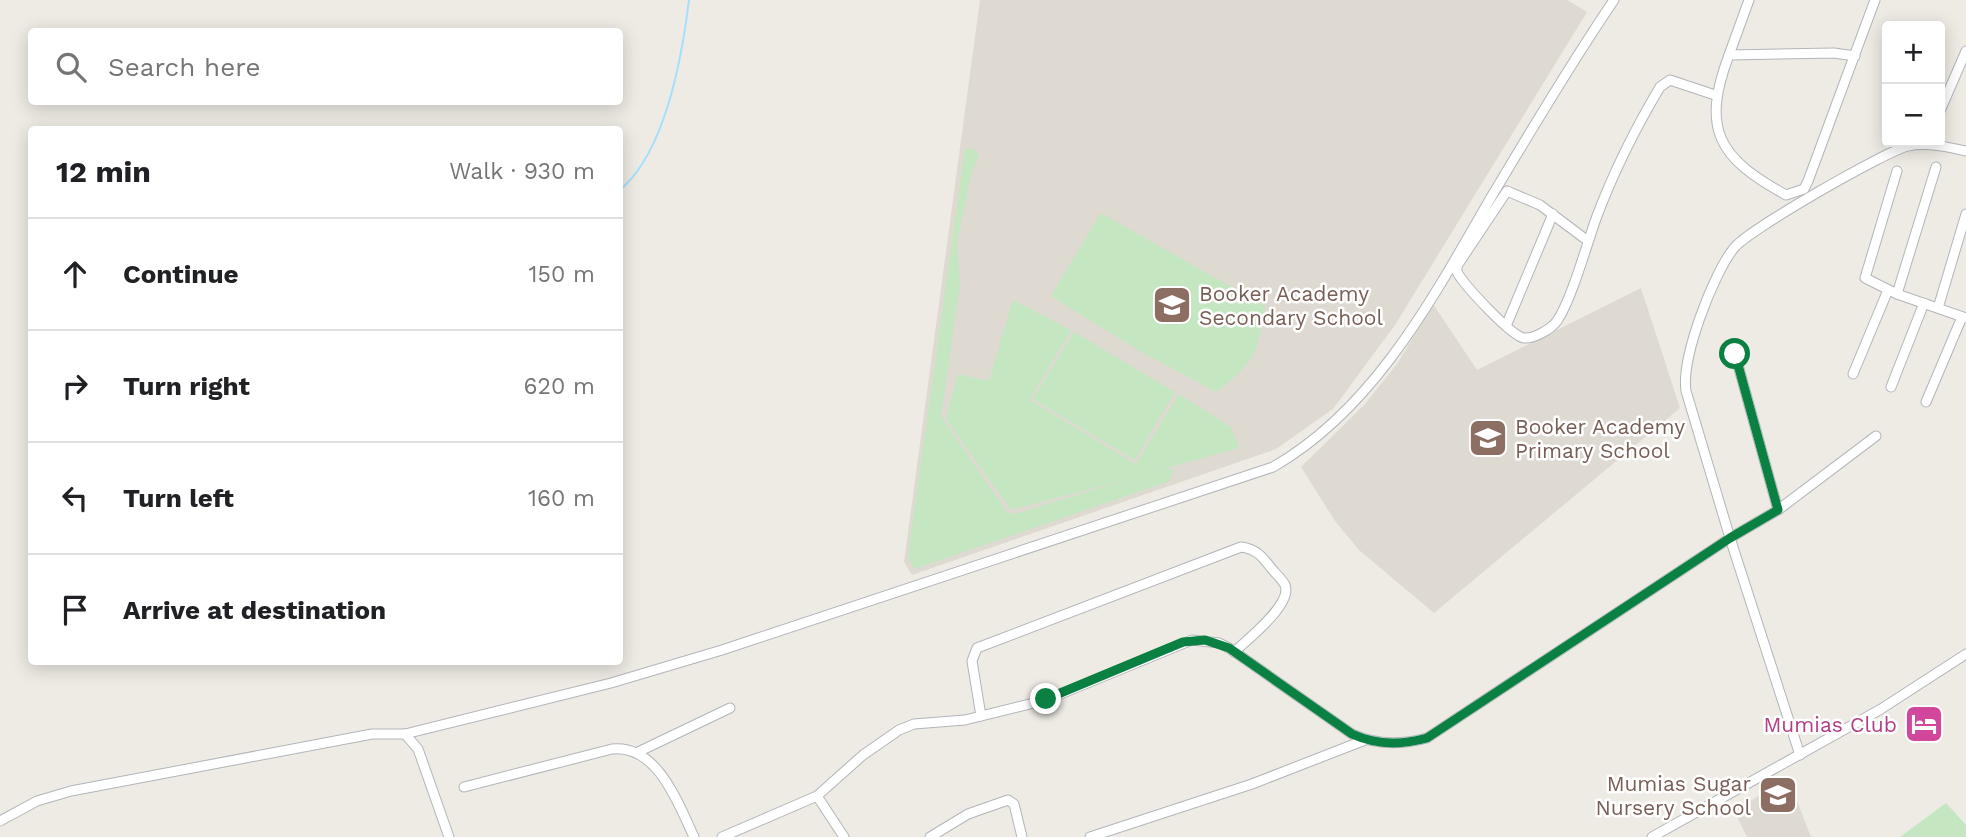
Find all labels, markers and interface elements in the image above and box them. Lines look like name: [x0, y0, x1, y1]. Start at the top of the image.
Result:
map controls: [1882, 21, 1945, 147]
button: +: [1882, 21, 1945, 84]
search box: [28, 28, 623, 105]
icon: search: [52, 48, 90, 86]
text: Search here: [108, 52, 260, 82]
button: −: [1882, 84, 1945, 147]
text: 12 min: [56, 154, 151, 189]
text: Walk · 930 m: [449, 158, 595, 185]
icon: ahead: [56, 255, 94, 293]
text: Continue: [123, 259, 239, 289]
text: 150 m: [529, 261, 595, 288]
place label: Booker Academy Secondary School: [1199, 281, 1383, 330]
school or university icon: Booker Academy Secondary School: [1151, 284, 1193, 326]
route start: [1719, 338, 1750, 369]
icon: right: [56, 367, 94, 405]
text: Turn right: [123, 371, 250, 401]
text: 620 m: [524, 373, 595, 400]
place label: Booker Academy Primary School: [1515, 414, 1685, 463]
school or university icon: Booker Academy Primary School: [1467, 417, 1509, 459]
icon: left: [56, 479, 94, 517]
text: Turn left: [123, 483, 234, 513]
text: 160 m: [528, 485, 595, 512]
icon: arrive: [56, 591, 94, 629]
text: Arrive at destination: [123, 595, 386, 625]
route end: [1030, 683, 1061, 714]
hotel icon: Mumias Club: [1903, 703, 1945, 745]
place label: Mumias Club: [1764, 712, 1897, 737]
place label: Mumias Sugar Nursery School: [1596, 771, 1752, 820]
school or university icon: Mumias Sugar Nursery School: [1757, 774, 1799, 816]

